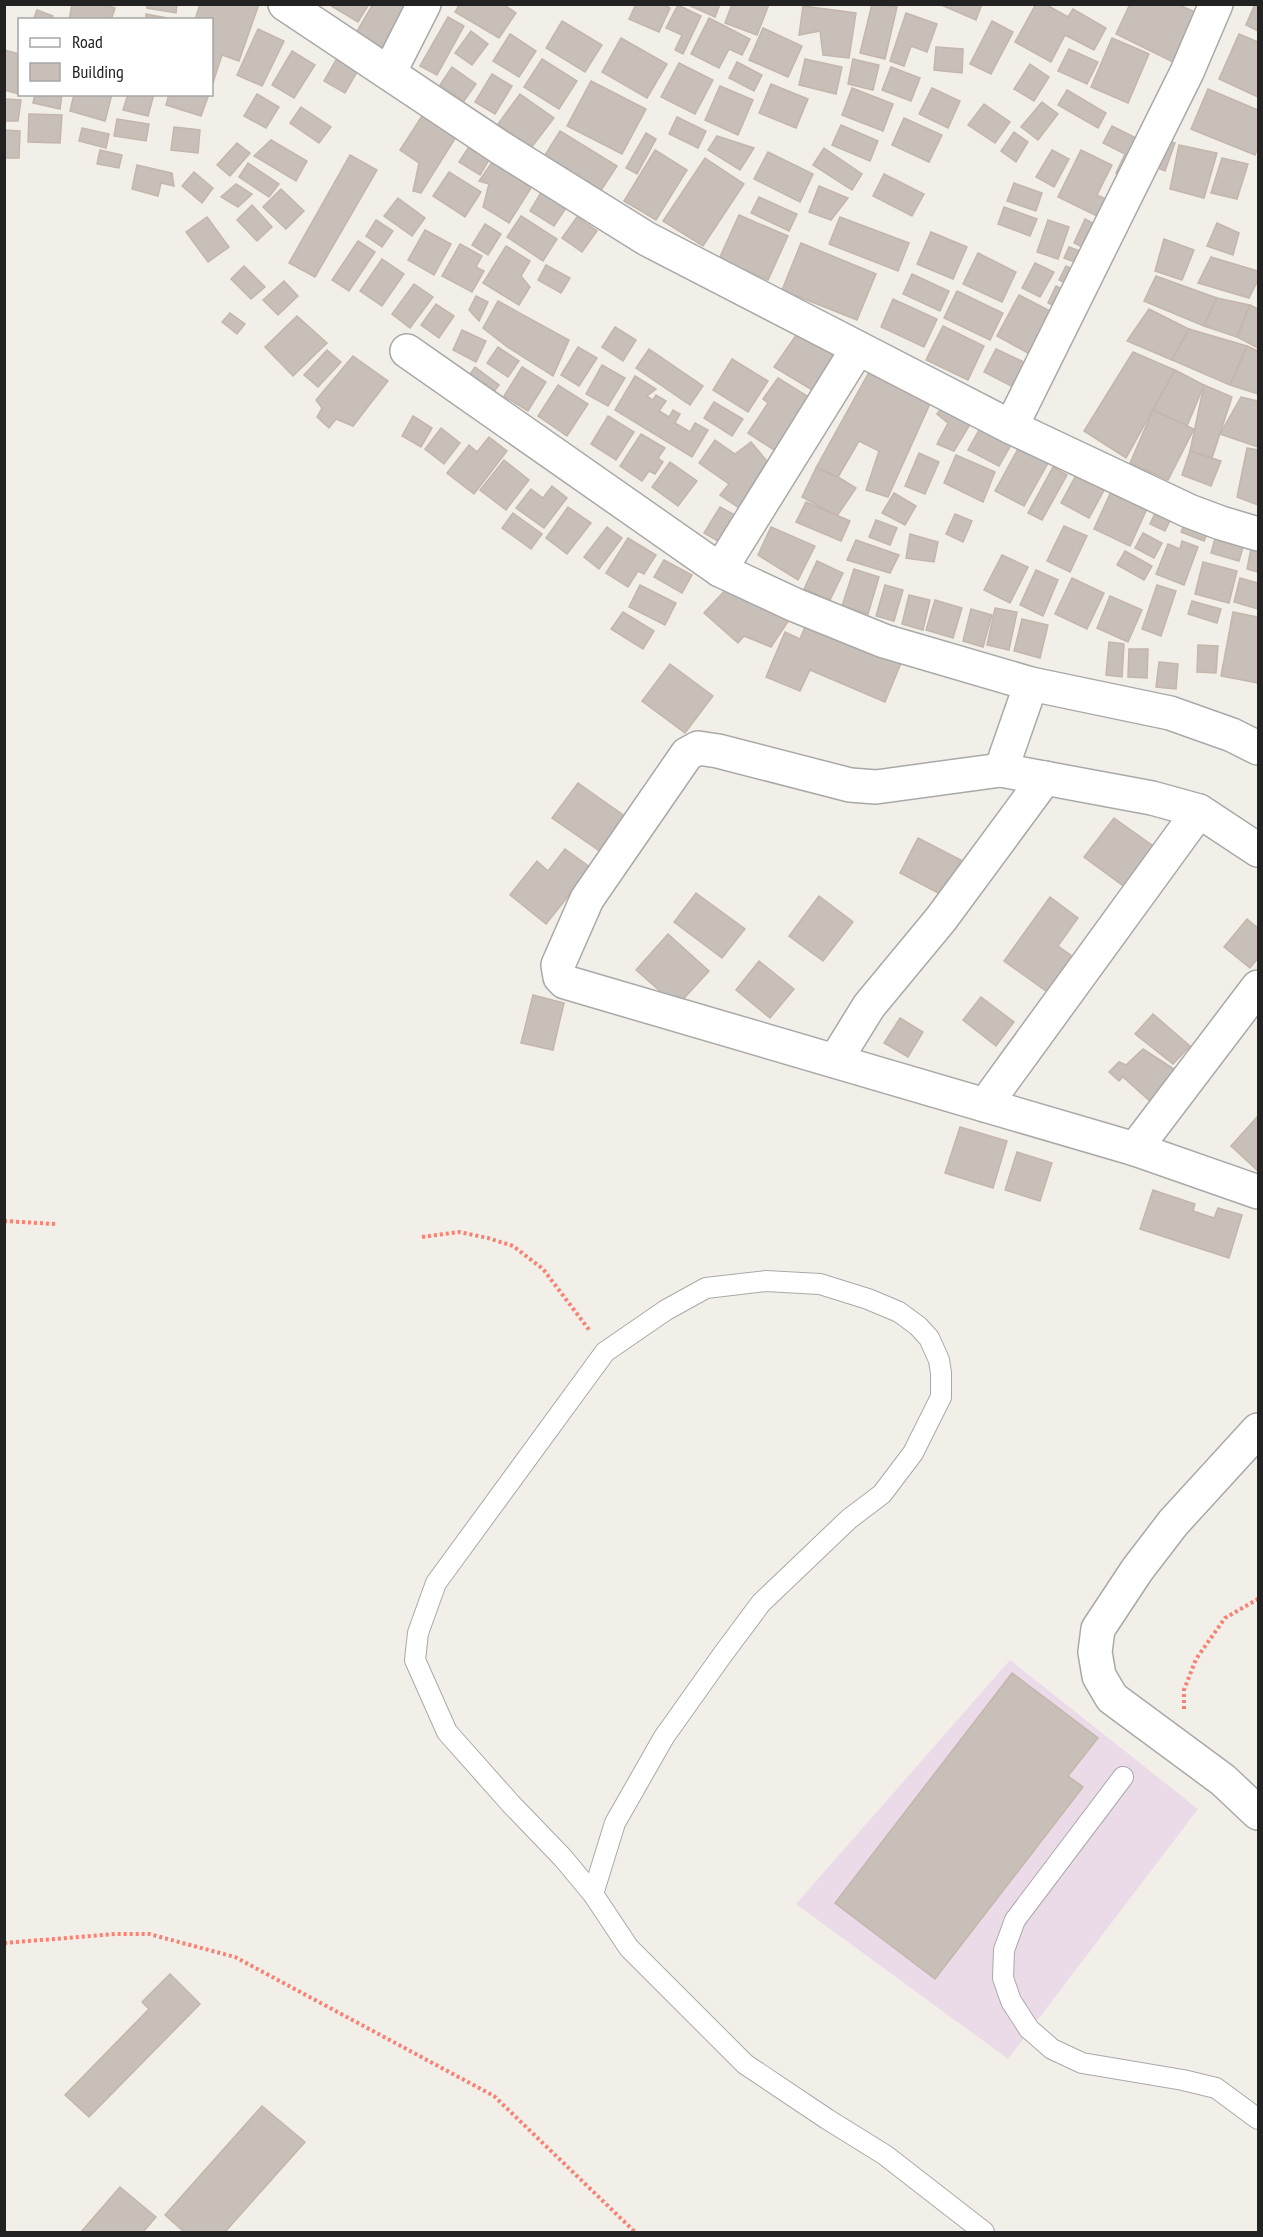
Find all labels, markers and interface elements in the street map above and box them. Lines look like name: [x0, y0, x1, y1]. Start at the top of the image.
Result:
legend: [18, 18, 213, 96]
text: Road: [72, 30, 103, 53]
text: Building: [72, 60, 124, 83]

